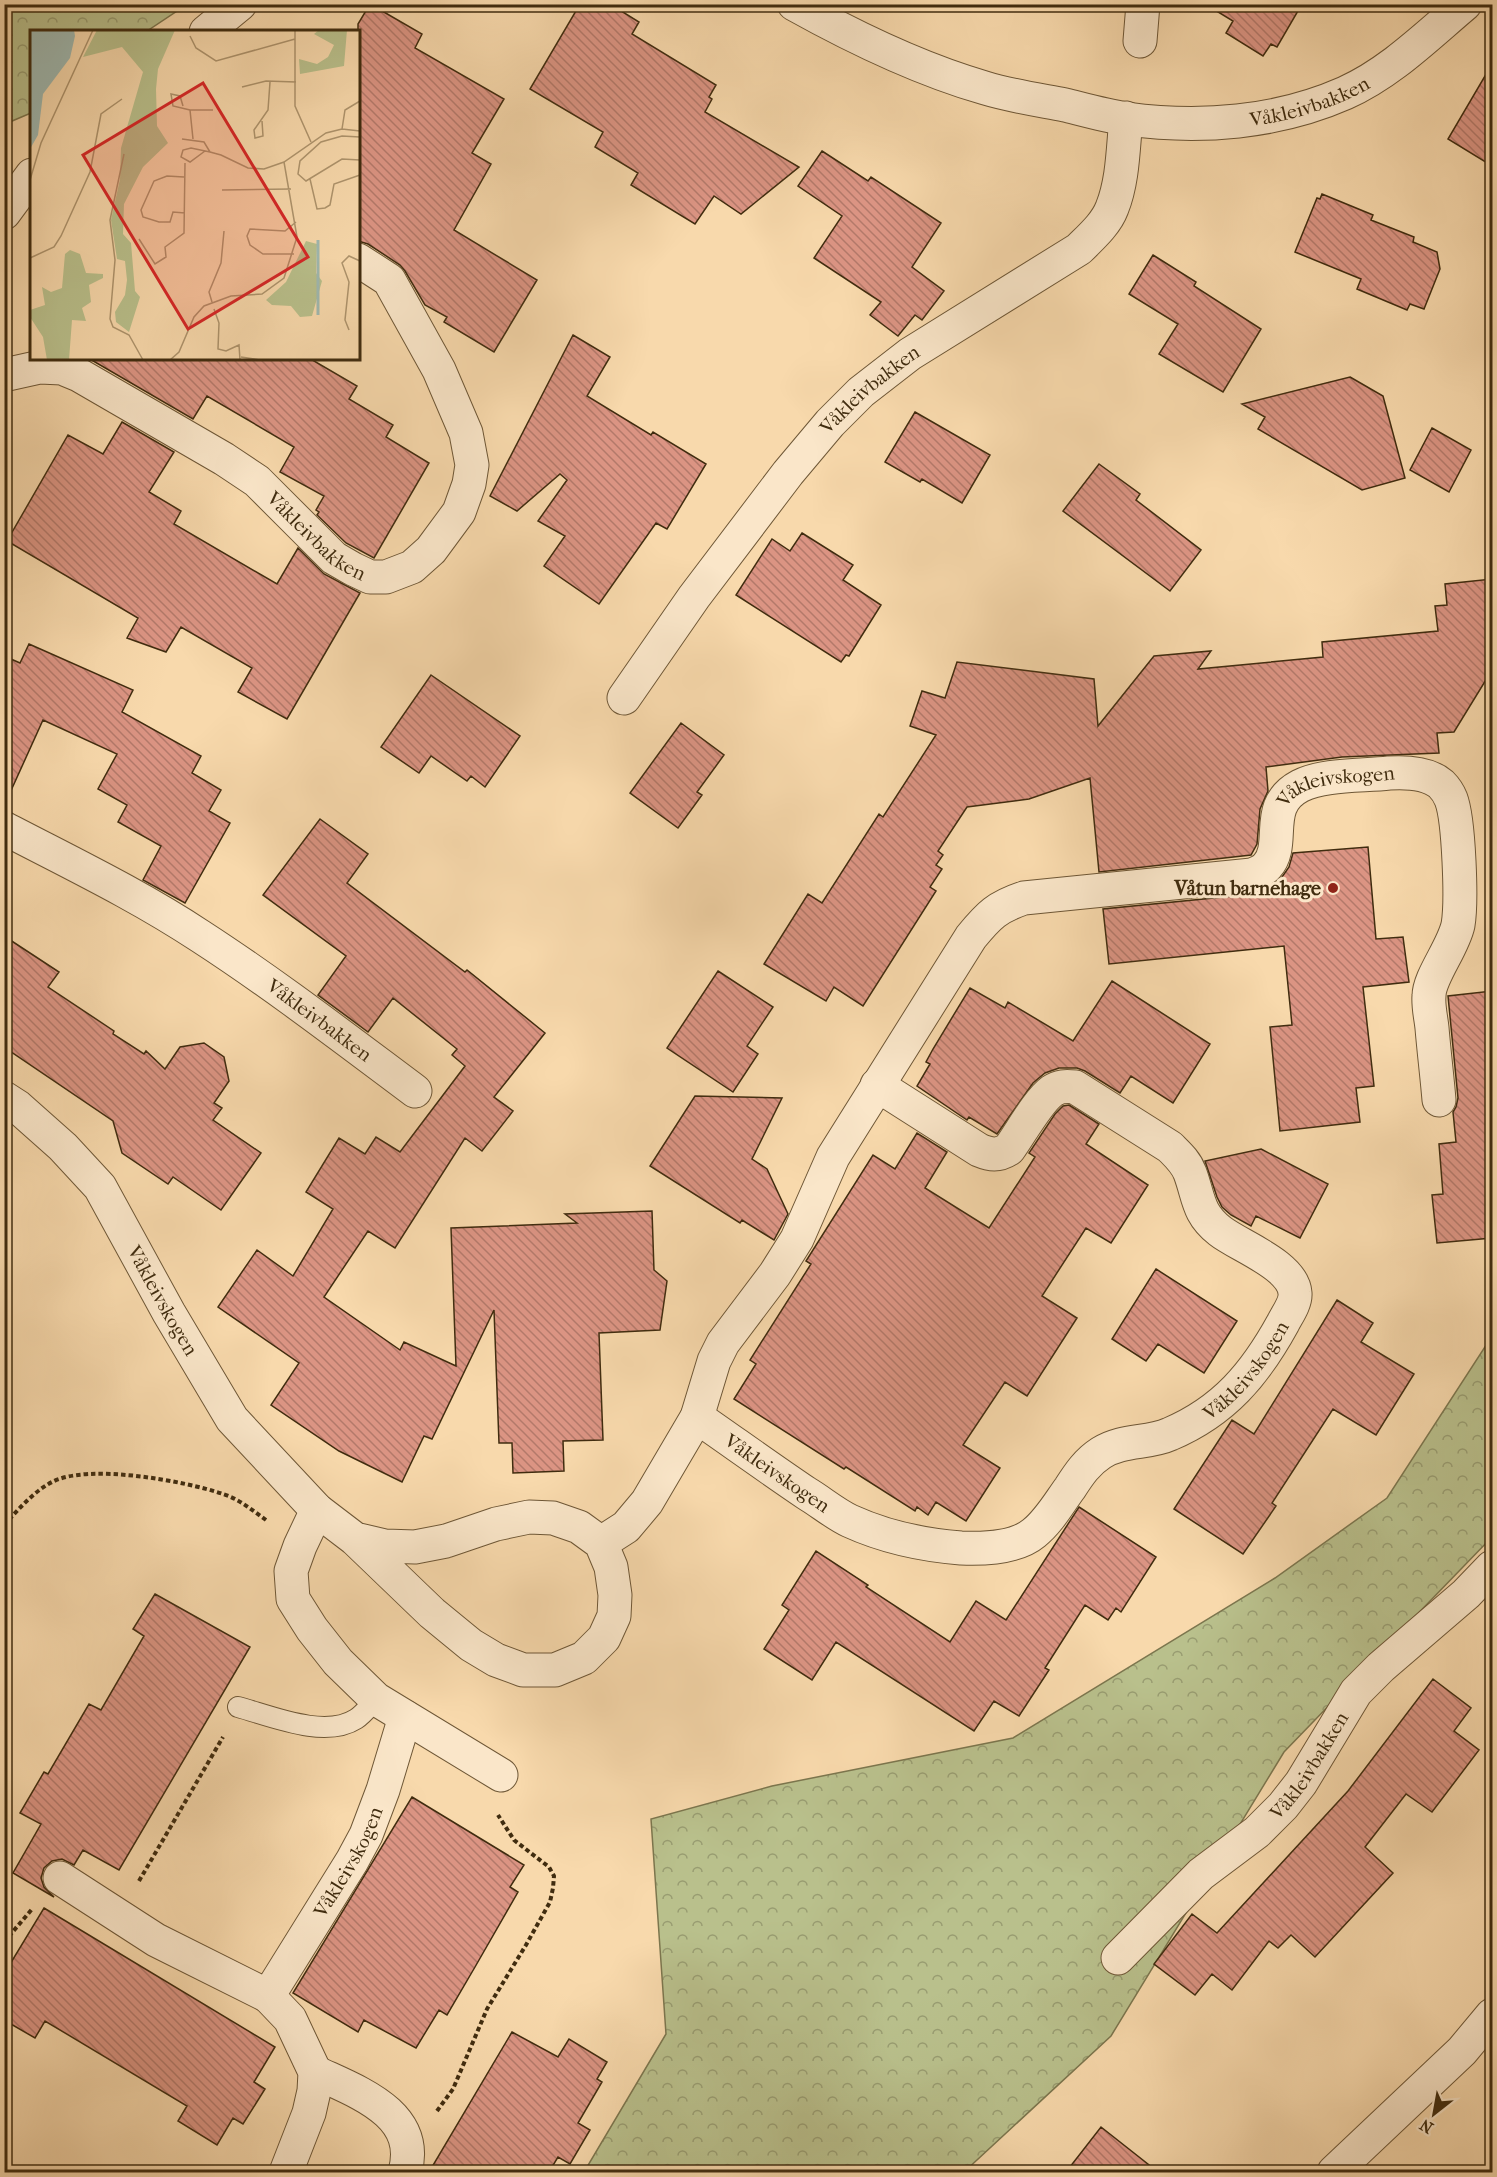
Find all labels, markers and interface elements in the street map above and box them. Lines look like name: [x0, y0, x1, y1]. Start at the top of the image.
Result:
inset map: [30, 30, 360, 360]
street label: Våkleivbakken: [1247, 72, 1374, 132]
street label: Våkleivbakken: [814, 340, 924, 439]
street label: Våkleivbakken: [261, 486, 370, 586]
street label: Våkleivskogen: [1271, 761, 1396, 812]
place label: Våtun barnehage: [1173, 877, 1321, 900]
marker: Våtun barnehage: [1326, 881, 1340, 895]
street label: Våkleivbakken: [261, 974, 377, 1067]
street label: Våkleivskogen: [122, 1241, 203, 1360]
street label: Våkleivskogen: [1198, 1317, 1294, 1426]
street label: Våkleivskogen: [719, 1428, 835, 1518]
street label: Våkleivbakken: [1264, 1707, 1354, 1825]
street label: Våkleivskogen: [308, 1803, 388, 1922]
north arrow: [1404, 2084, 1464, 2144]
text: N: [1416, 2115, 1437, 2138]

